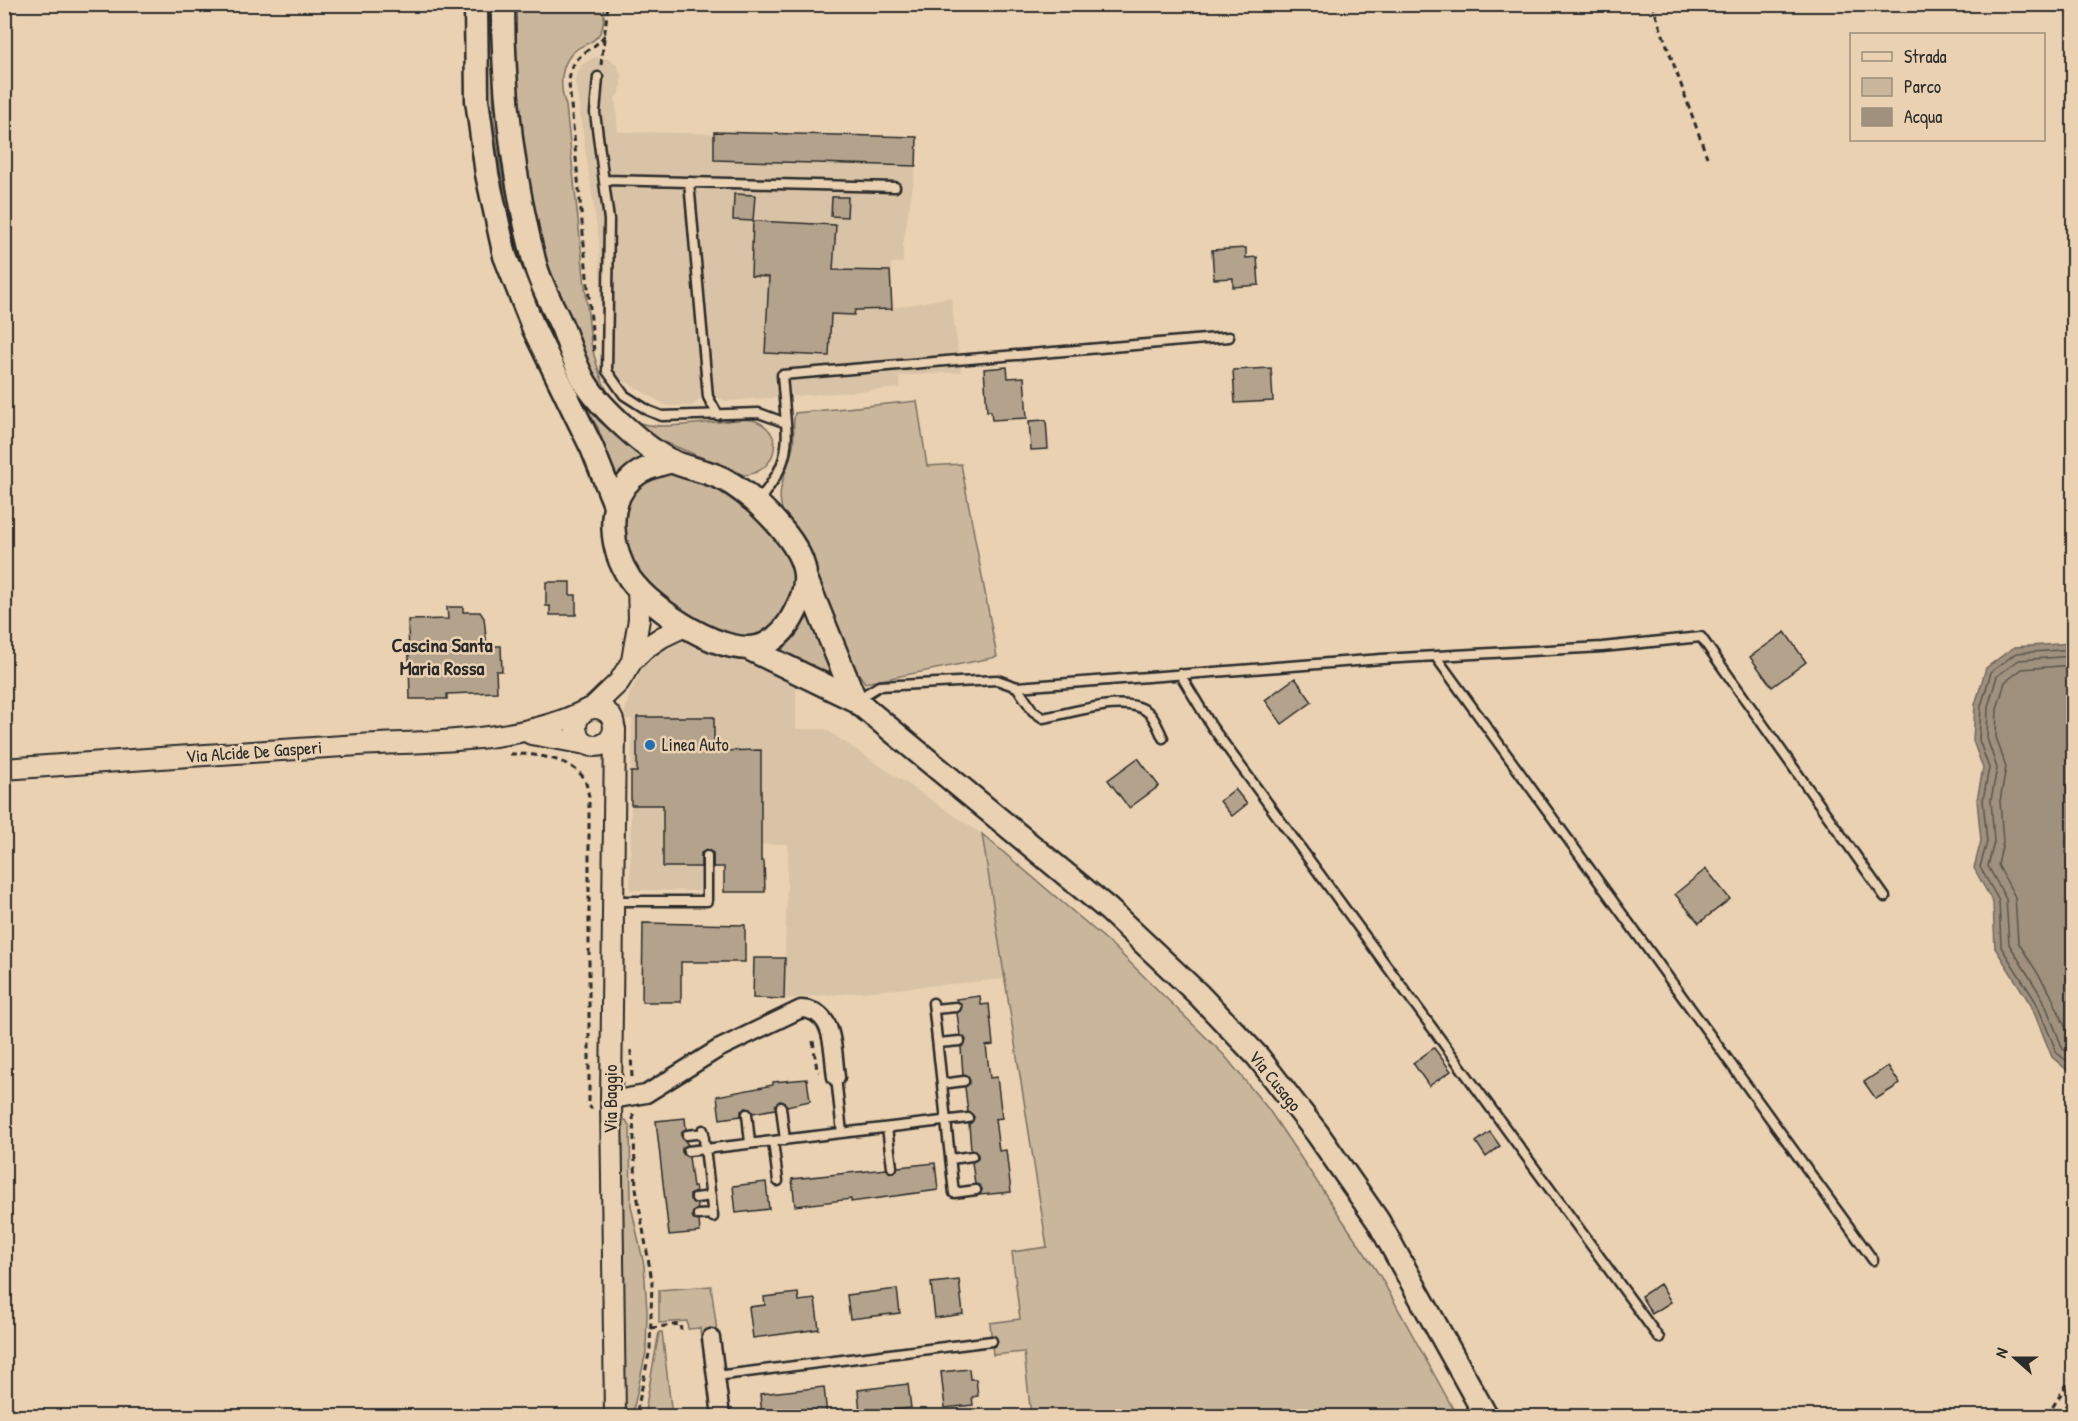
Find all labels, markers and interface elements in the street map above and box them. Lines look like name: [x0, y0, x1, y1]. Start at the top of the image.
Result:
legend: [1850, 33, 2045, 141]
text: Strada: [1904, 44, 1947, 69]
text: Parco: [1904, 74, 1941, 99]
text: Acqua: [1904, 104, 1942, 129]
district label: Cascina Santa Maria Rossa: [392, 631, 493, 681]
place label: Linea Auto: [662, 732, 729, 757]
street label: Via Alcide De Gasperi: [185, 734, 323, 769]
marker: Linea Auto: [643, 738, 657, 752]
street label: Via Cusago: [1243, 1045, 1308, 1116]
street label: Via Baggio: [598, 1065, 623, 1133]
north arrow: [1985, 1328, 2045, 1388]
text: N: [1989, 1344, 2013, 1361]

